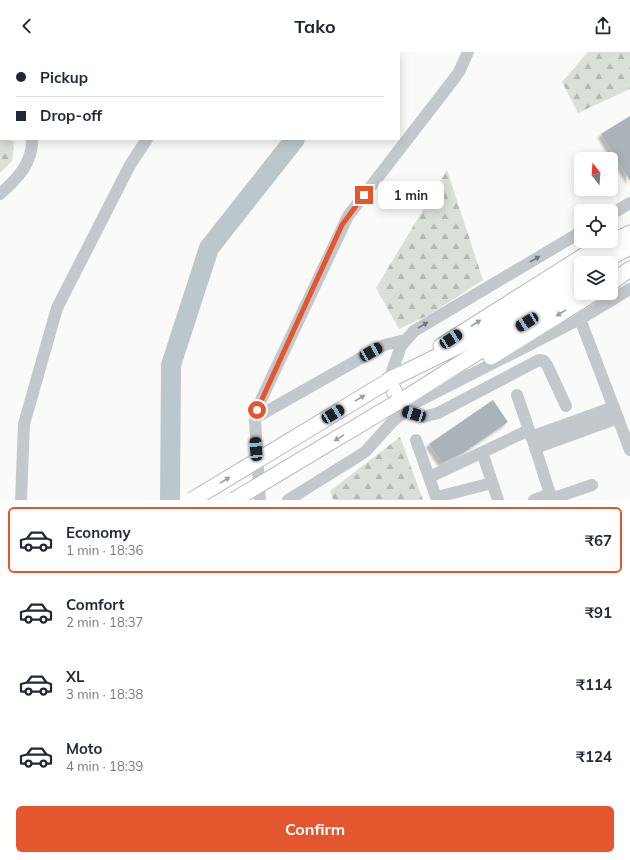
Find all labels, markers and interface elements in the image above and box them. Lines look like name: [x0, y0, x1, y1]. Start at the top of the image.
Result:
icon: back: [16, 15, 38, 37]
text: Tako: [294, 15, 336, 38]
icon: share: [592, 15, 614, 37]
text: Pickup: [40, 68, 88, 87]
text: Drop-off: [40, 106, 102, 125]
north arrow: [574, 152, 618, 196]
map controls: [574, 152, 618, 300]
callout: 1 min: [378, 181, 444, 209]
route end: [355, 186, 373, 204]
text: 1 min: [394, 187, 428, 203]
button: locate: [574, 204, 618, 248]
one-way arrow: [529, 256, 541, 263]
button: layers: [574, 256, 618, 300]
one-way arrow: [555, 310, 567, 317]
car: [514, 311, 540, 333]
one-way arrow: [471, 319, 481, 327]
one-way arrow: [417, 322, 429, 329]
car: [438, 327, 464, 351]
car: [358, 341, 384, 363]
one-way arrow: [355, 394, 365, 402]
route start: [248, 401, 266, 419]
car: [320, 403, 346, 425]
car: [401, 405, 427, 423]
one-way arrow: [333, 434, 345, 441]
car: [249, 437, 263, 461]
one-way arrow: [219, 476, 231, 483]
icon: car: [18, 522, 54, 558]
text: Economy: [66, 523, 131, 542]
text: ₹67: [585, 531, 612, 550]
text: 1 min · 18:36: [66, 542, 143, 558]
icon: car: [18, 594, 54, 630]
text: Comfort: [66, 595, 124, 614]
text: ₹91: [585, 603, 612, 622]
text: 2 min · 18:37: [66, 614, 143, 630]
icon: car: [18, 666, 54, 702]
text: XL: [66, 667, 84, 686]
text: ₹114: [576, 675, 612, 694]
text: 3 min · 18:38: [66, 686, 143, 702]
icon: car: [18, 738, 54, 774]
text: Moto: [66, 739, 102, 758]
text: ₹124: [576, 747, 612, 766]
text: 4 min · 18:39: [66, 758, 143, 774]
button: Confirm: [16, 806, 614, 852]

